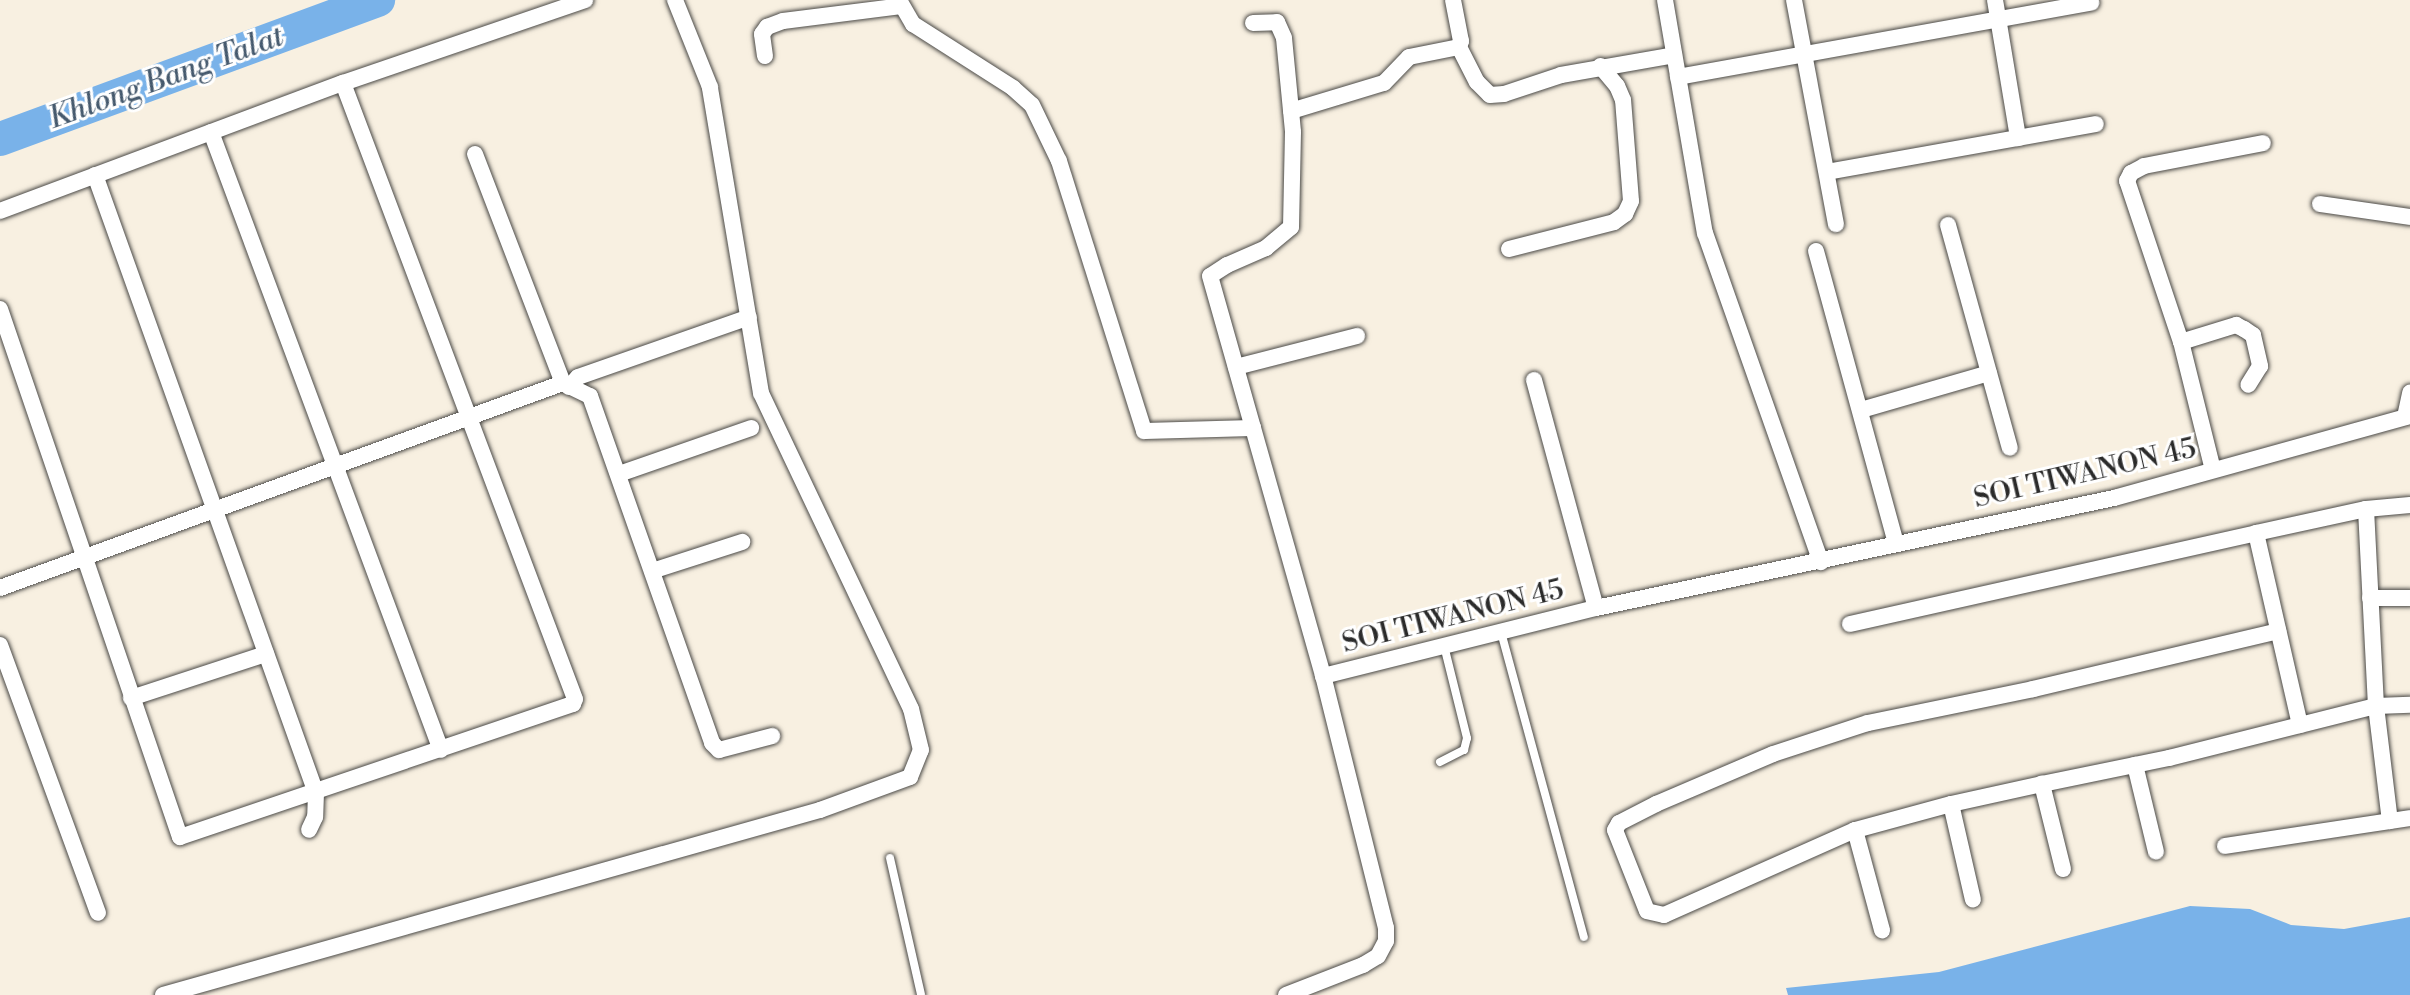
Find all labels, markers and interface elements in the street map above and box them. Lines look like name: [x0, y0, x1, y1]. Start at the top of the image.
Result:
water label: Khlong Bang Talat: [43, 19, 289, 137]
street label: SOI TIWANON 45: [1971, 432, 2199, 516]
street label: SOI TIWANON 45: [1339, 573, 1567, 661]

